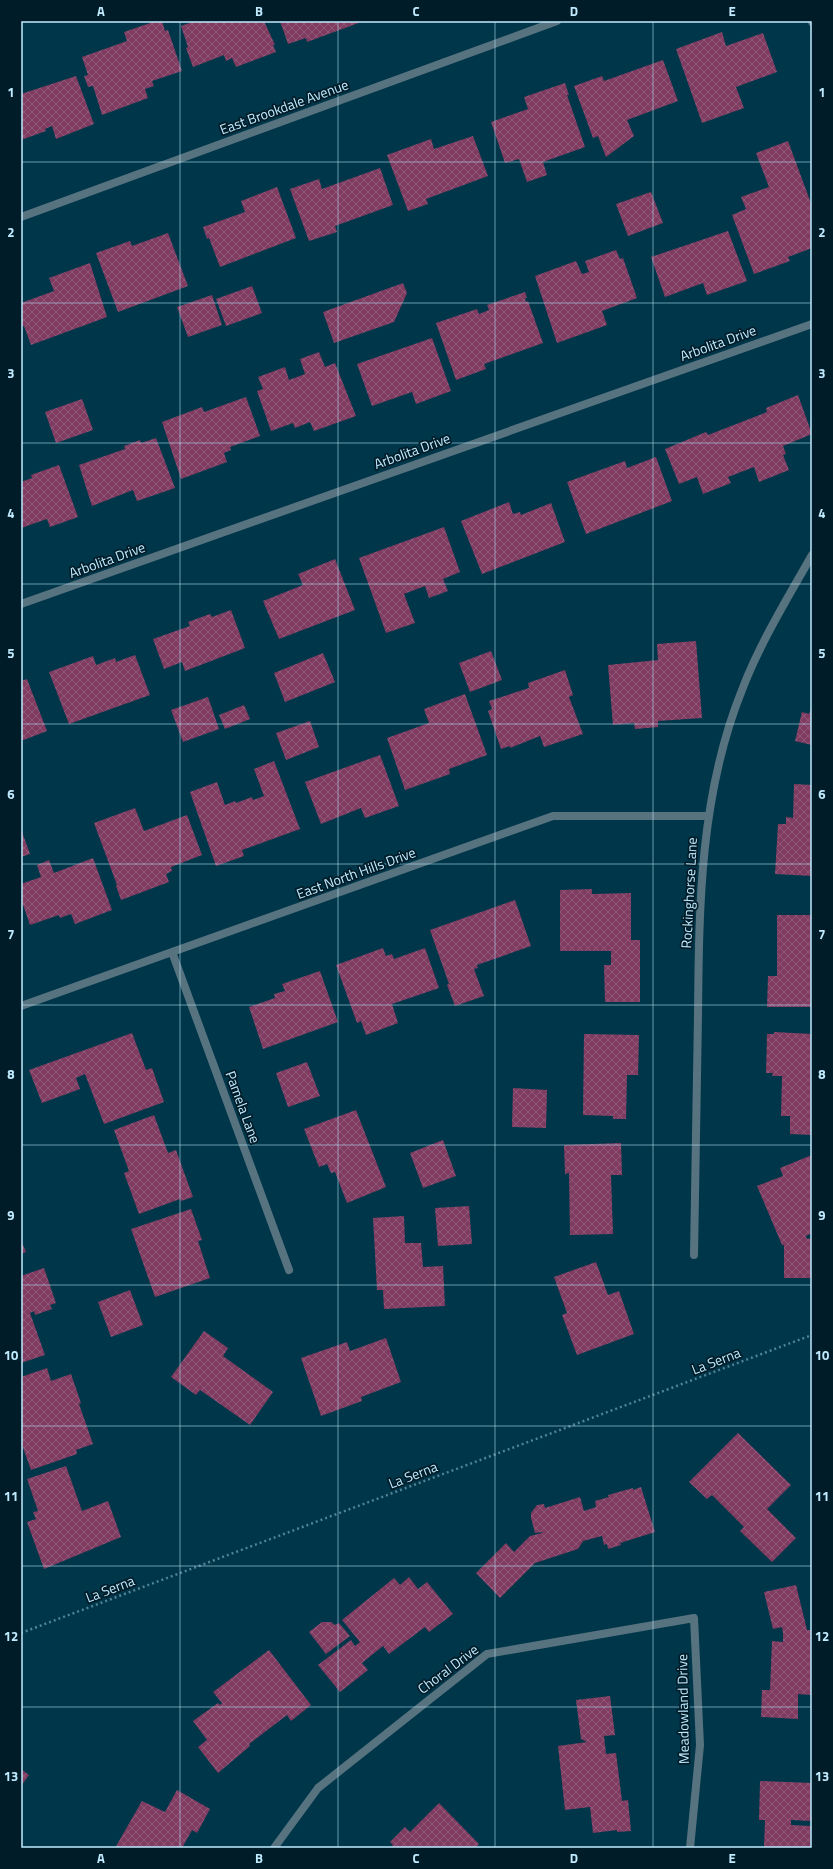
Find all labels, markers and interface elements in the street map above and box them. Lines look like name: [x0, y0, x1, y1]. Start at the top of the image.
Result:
text: A: [97, 1, 105, 21]
text: B: [255, 1, 263, 21]
text: C: [412, 1, 420, 21]
text: D: [570, 1, 578, 21]
text: E: [728, 1, 736, 21]
street label: East Brookdale Avenue: [217, 73, 351, 140]
text: 1: [7, 82, 15, 102]
text: 1: [818, 82, 826, 102]
text: 2: [7, 222, 15, 242]
text: 2: [818, 222, 826, 242]
street label: Arbolita Drive: [677, 319, 759, 366]
text: 3: [7, 363, 15, 383]
text: 3: [818, 363, 826, 383]
street label: Arbolita Drive: [371, 427, 453, 474]
text: 4: [7, 503, 15, 523]
text: 4: [818, 503, 826, 523]
street label: Arbolita Drive: [66, 536, 148, 583]
text: 5: [7, 643, 15, 663]
text: 5: [818, 643, 826, 663]
text: 6: [7, 784, 15, 804]
text: 6: [818, 784, 826, 804]
street label: Rockinghorse Lane: [675, 837, 702, 949]
street label: East North Hills Drive: [293, 841, 418, 904]
text: 7: [7, 924, 15, 944]
text: 7: [818, 924, 826, 944]
text: 8: [7, 1064, 15, 1084]
text: 8: [818, 1064, 826, 1084]
street label: Pamela Lane: [221, 1068, 266, 1146]
text: 9: [7, 1205, 15, 1225]
text: 9: [818, 1205, 826, 1225]
street label: La Serna: [688, 1342, 743, 1379]
text: 10: [4, 1345, 18, 1365]
text: 10: [815, 1345, 829, 1365]
street label: La Serna: [385, 1456, 440, 1493]
text: 11: [4, 1486, 18, 1506]
text: 11: [815, 1486, 829, 1506]
street label: La Serna: [82, 1570, 137, 1607]
text: 12: [4, 1626, 18, 1646]
text: 12: [815, 1626, 829, 1646]
street label: Choral Drive: [413, 1639, 483, 1698]
street label: Meadowland Drive: [671, 1654, 694, 1764]
text: 13: [4, 1766, 18, 1786]
text: 13: [815, 1766, 829, 1786]
text: A: [97, 1848, 105, 1868]
text: B: [255, 1848, 263, 1868]
text: C: [412, 1848, 420, 1868]
text: D: [570, 1848, 578, 1868]
text: E: [728, 1848, 736, 1868]

